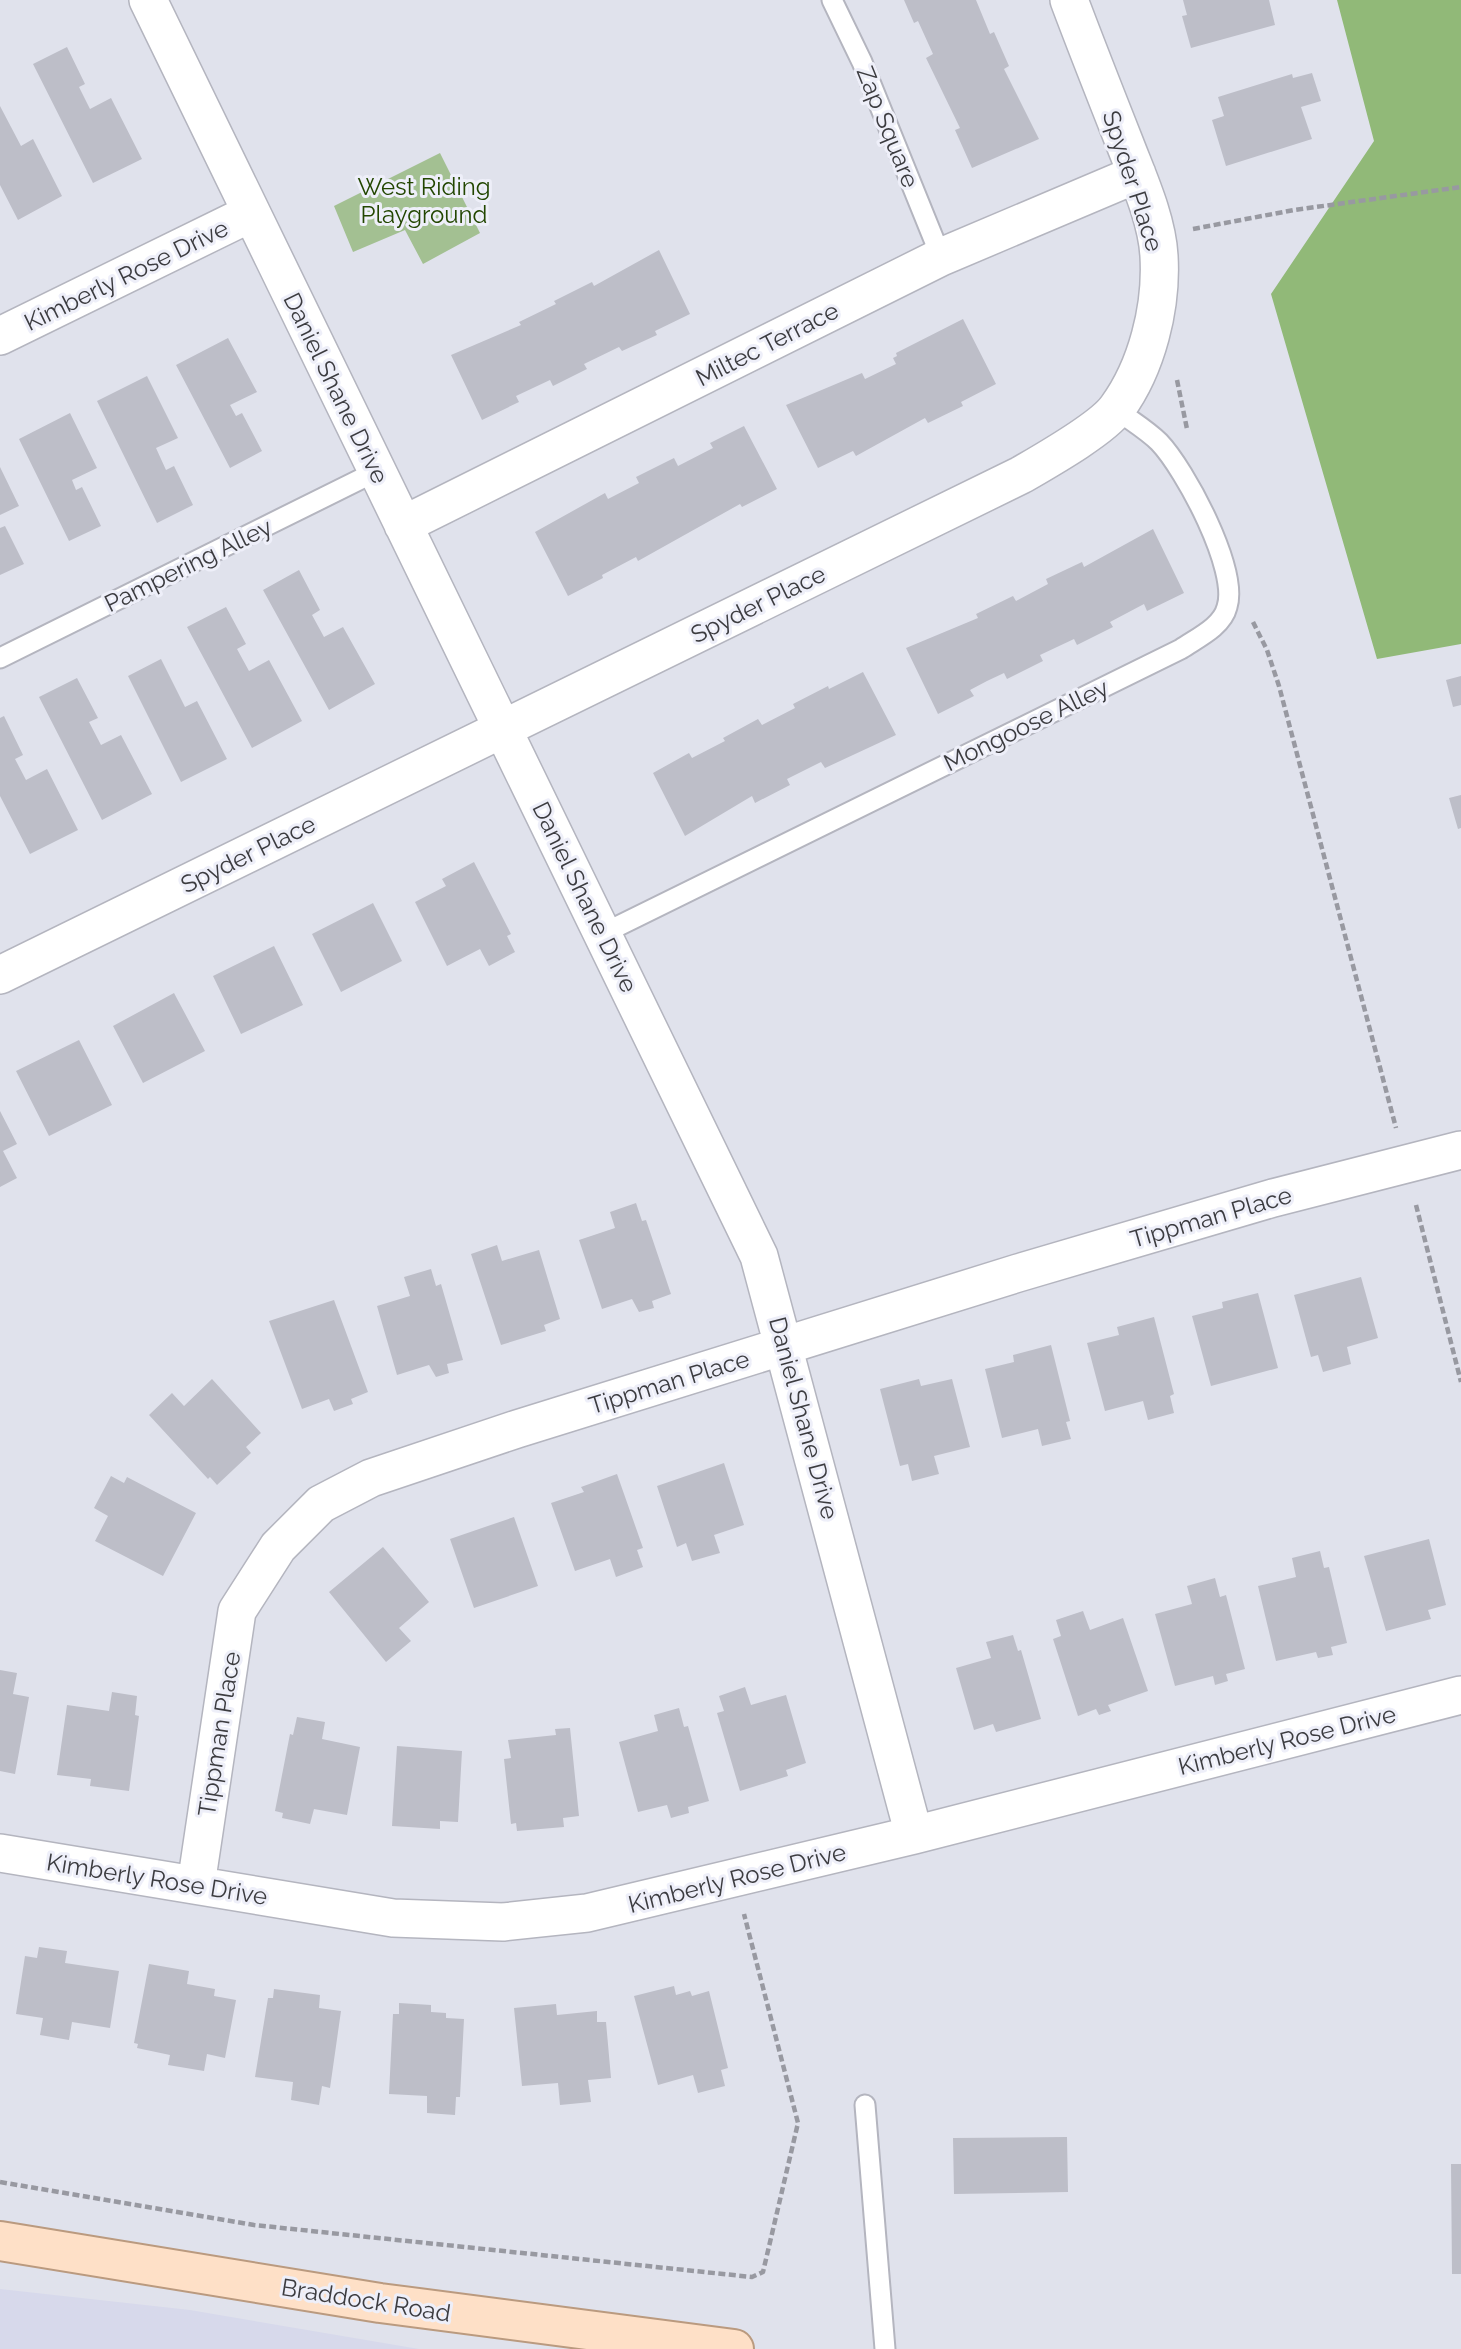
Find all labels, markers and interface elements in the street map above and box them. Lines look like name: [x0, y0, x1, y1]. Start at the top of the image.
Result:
street label: Zap Square: [851, 62, 925, 192]
street label: Spyder Place: [1097, 107, 1169, 255]
park label: West Riding Playground: [357, 172, 491, 229]
street label: Kimberly Rose Drive: [19, 213, 233, 337]
street label: Daniel Shane Drive: [277, 288, 395, 488]
street label: Miltec Terrace: [691, 296, 843, 392]
street label: Pampering Alley: [100, 512, 276, 618]
street label: Spyder Place: [686, 559, 830, 649]
street label: Mongoose Alley: [939, 673, 1113, 777]
street label: Daniel Shane Drive: [526, 797, 644, 997]
street label: Spyder Place: [176, 809, 320, 899]
street label: Tippman Place: [1127, 1180, 1295, 1254]
street label: Daniel Shane Drive: [763, 1314, 845, 1522]
street label: Tippman Place: [585, 1344, 753, 1420]
street label: Tippman Place: [192, 1650, 246, 1818]
street label: Kimberly Rose Drive: [1175, 1699, 1399, 1781]
street label: Kimberly Rose Drive: [625, 1837, 849, 1919]
street label: Kimberly Rose Drive: [44, 1847, 270, 1911]
street label: Braddock Road: [279, 2272, 453, 2328]

